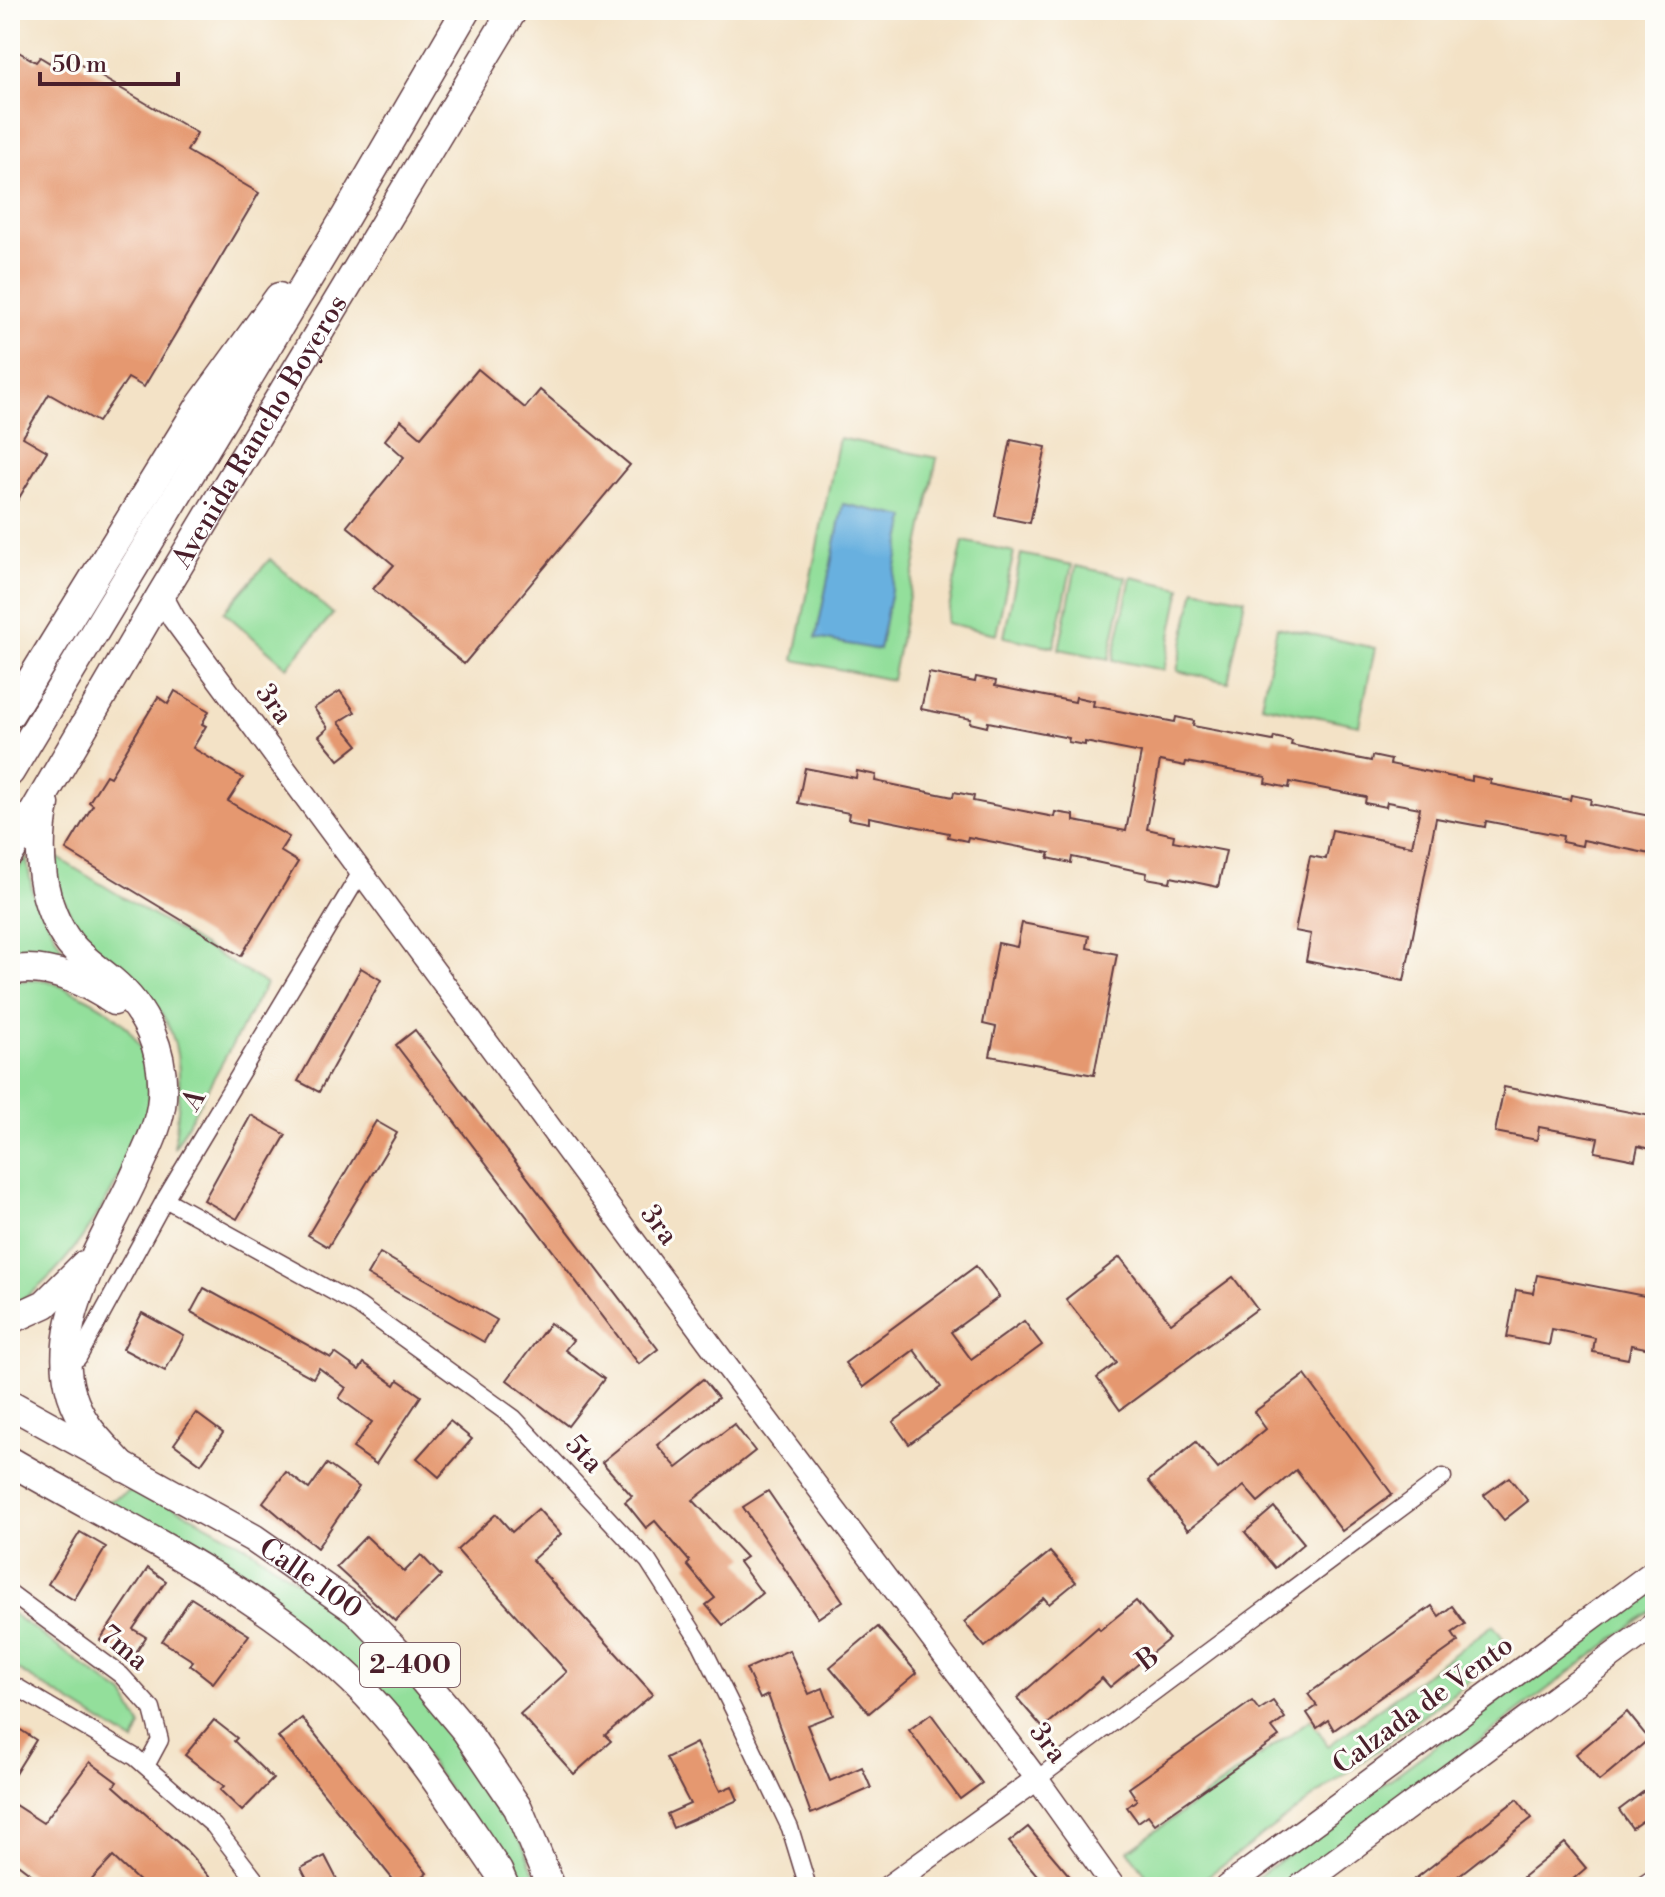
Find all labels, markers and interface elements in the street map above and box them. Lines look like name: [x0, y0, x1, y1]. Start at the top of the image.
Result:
scale bar: [40, 36, 178, 86]
text: 50 m: [52, 50, 107, 80]
street label: Avenida Rancho Boyeros: [163, 288, 355, 575]
street label: 3ra: [248, 677, 301, 732]
street label: A: [174, 1082, 214, 1118]
street label: 3ra: [633, 1198, 686, 1253]
street label: 5ta: [558, 1427, 611, 1481]
street label: Calle 100: [252, 1530, 369, 1626]
street label: 7ma: [93, 1618, 156, 1679]
street label: Calzada de Vento: [1326, 1628, 1520, 1782]
street label: B: [1129, 1639, 1166, 1680]
road number: 2-400: [360, 1643, 460, 1687]
street label: 3ra: [1022, 1716, 1075, 1771]

